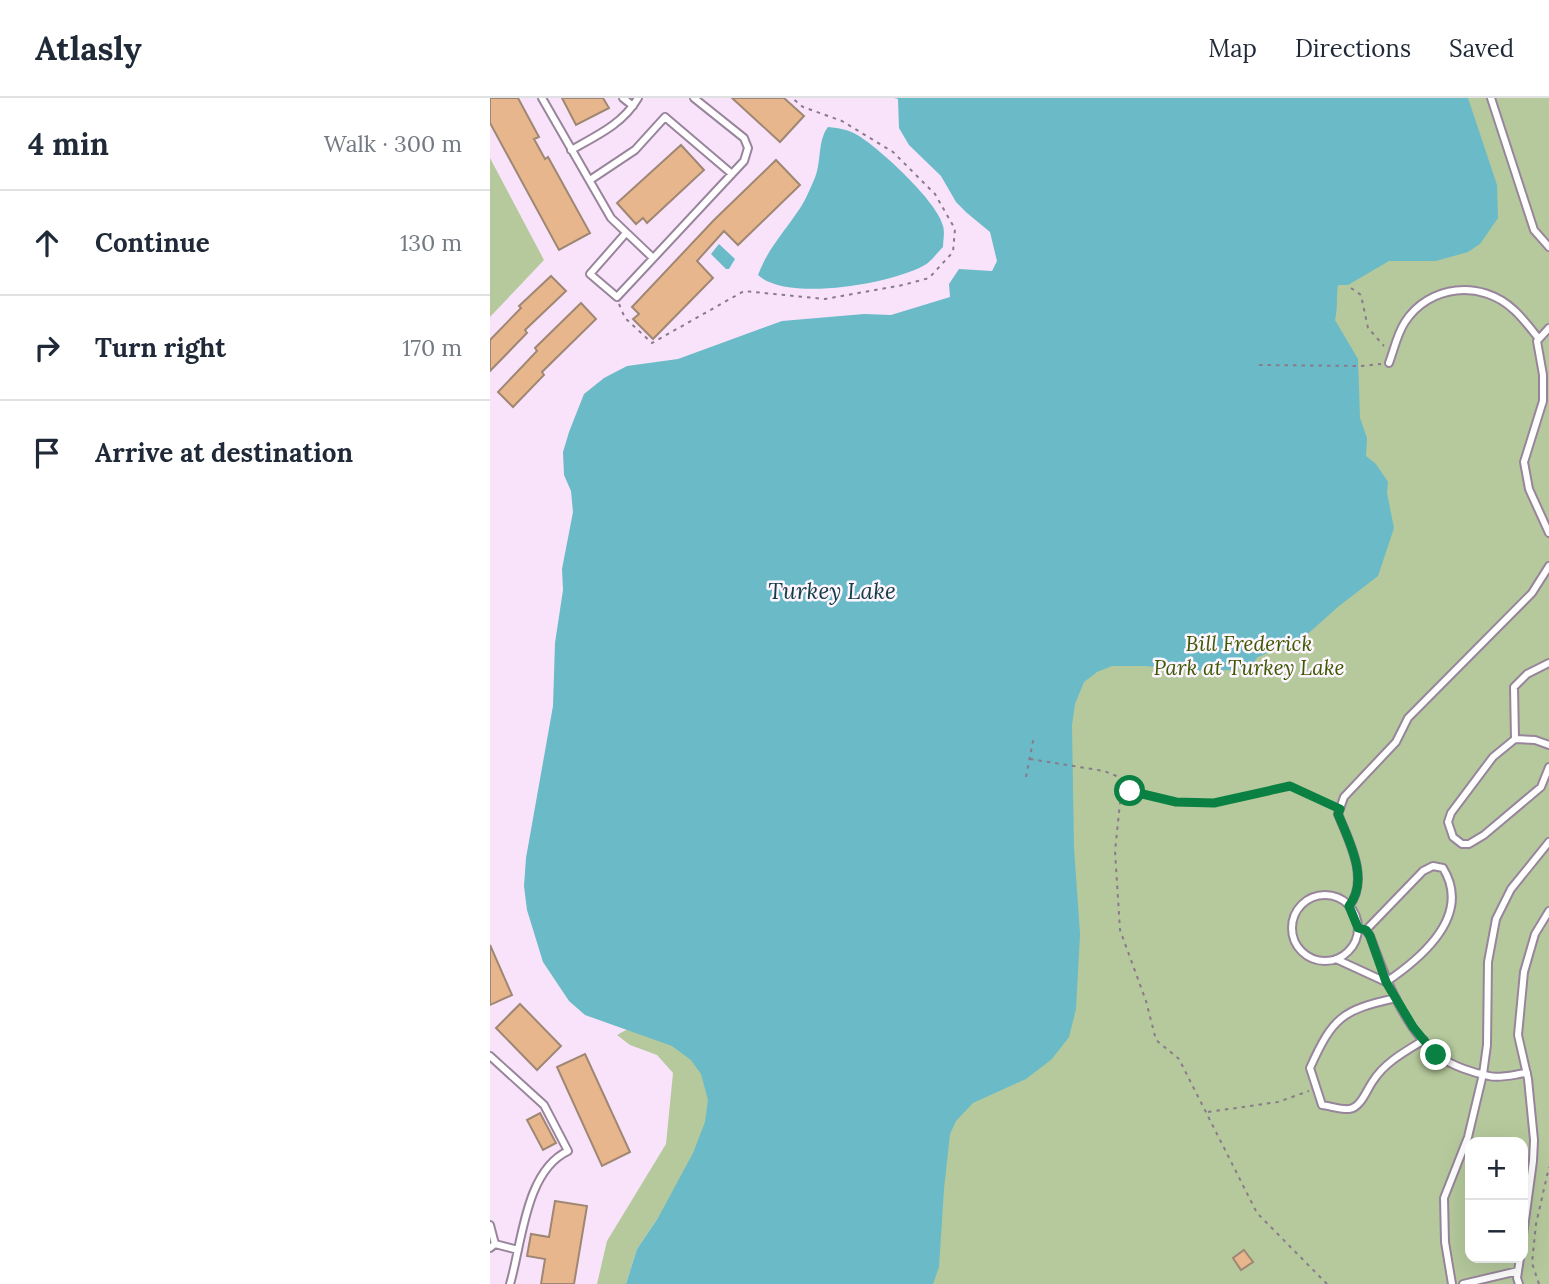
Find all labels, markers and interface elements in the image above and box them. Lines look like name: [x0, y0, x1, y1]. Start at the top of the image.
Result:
text: Atlasly: [35, 27, 142, 69]
text: Map: [1208, 33, 1257, 64]
text: Directions: [1295, 33, 1411, 64]
text: Saved: [1449, 33, 1514, 64]
text: 4 min: [28, 125, 109, 163]
text: Walk · 300 m: [324, 129, 462, 158]
icon: ahead: [28, 224, 66, 262]
text: Continue: [95, 226, 210, 259]
text: 130 m: [400, 228, 462, 257]
icon: right: [28, 329, 66, 367]
text: Turn right: [95, 331, 226, 364]
text: 170 m: [402, 333, 462, 362]
icon: arrive: [28, 434, 66, 472]
text: Arrive at destination: [95, 436, 353, 469]
water label: Turkey Lake: [768, 576, 896, 605]
park label: Bill Frederick Park at Turkey Lake: [1153, 630, 1345, 681]
route start: [1114, 775, 1145, 806]
route end: [1420, 1039, 1451, 1070]
map controls: [1465, 1137, 1528, 1263]
button: +: [1465, 1137, 1528, 1200]
button: −: [1465, 1200, 1528, 1263]

